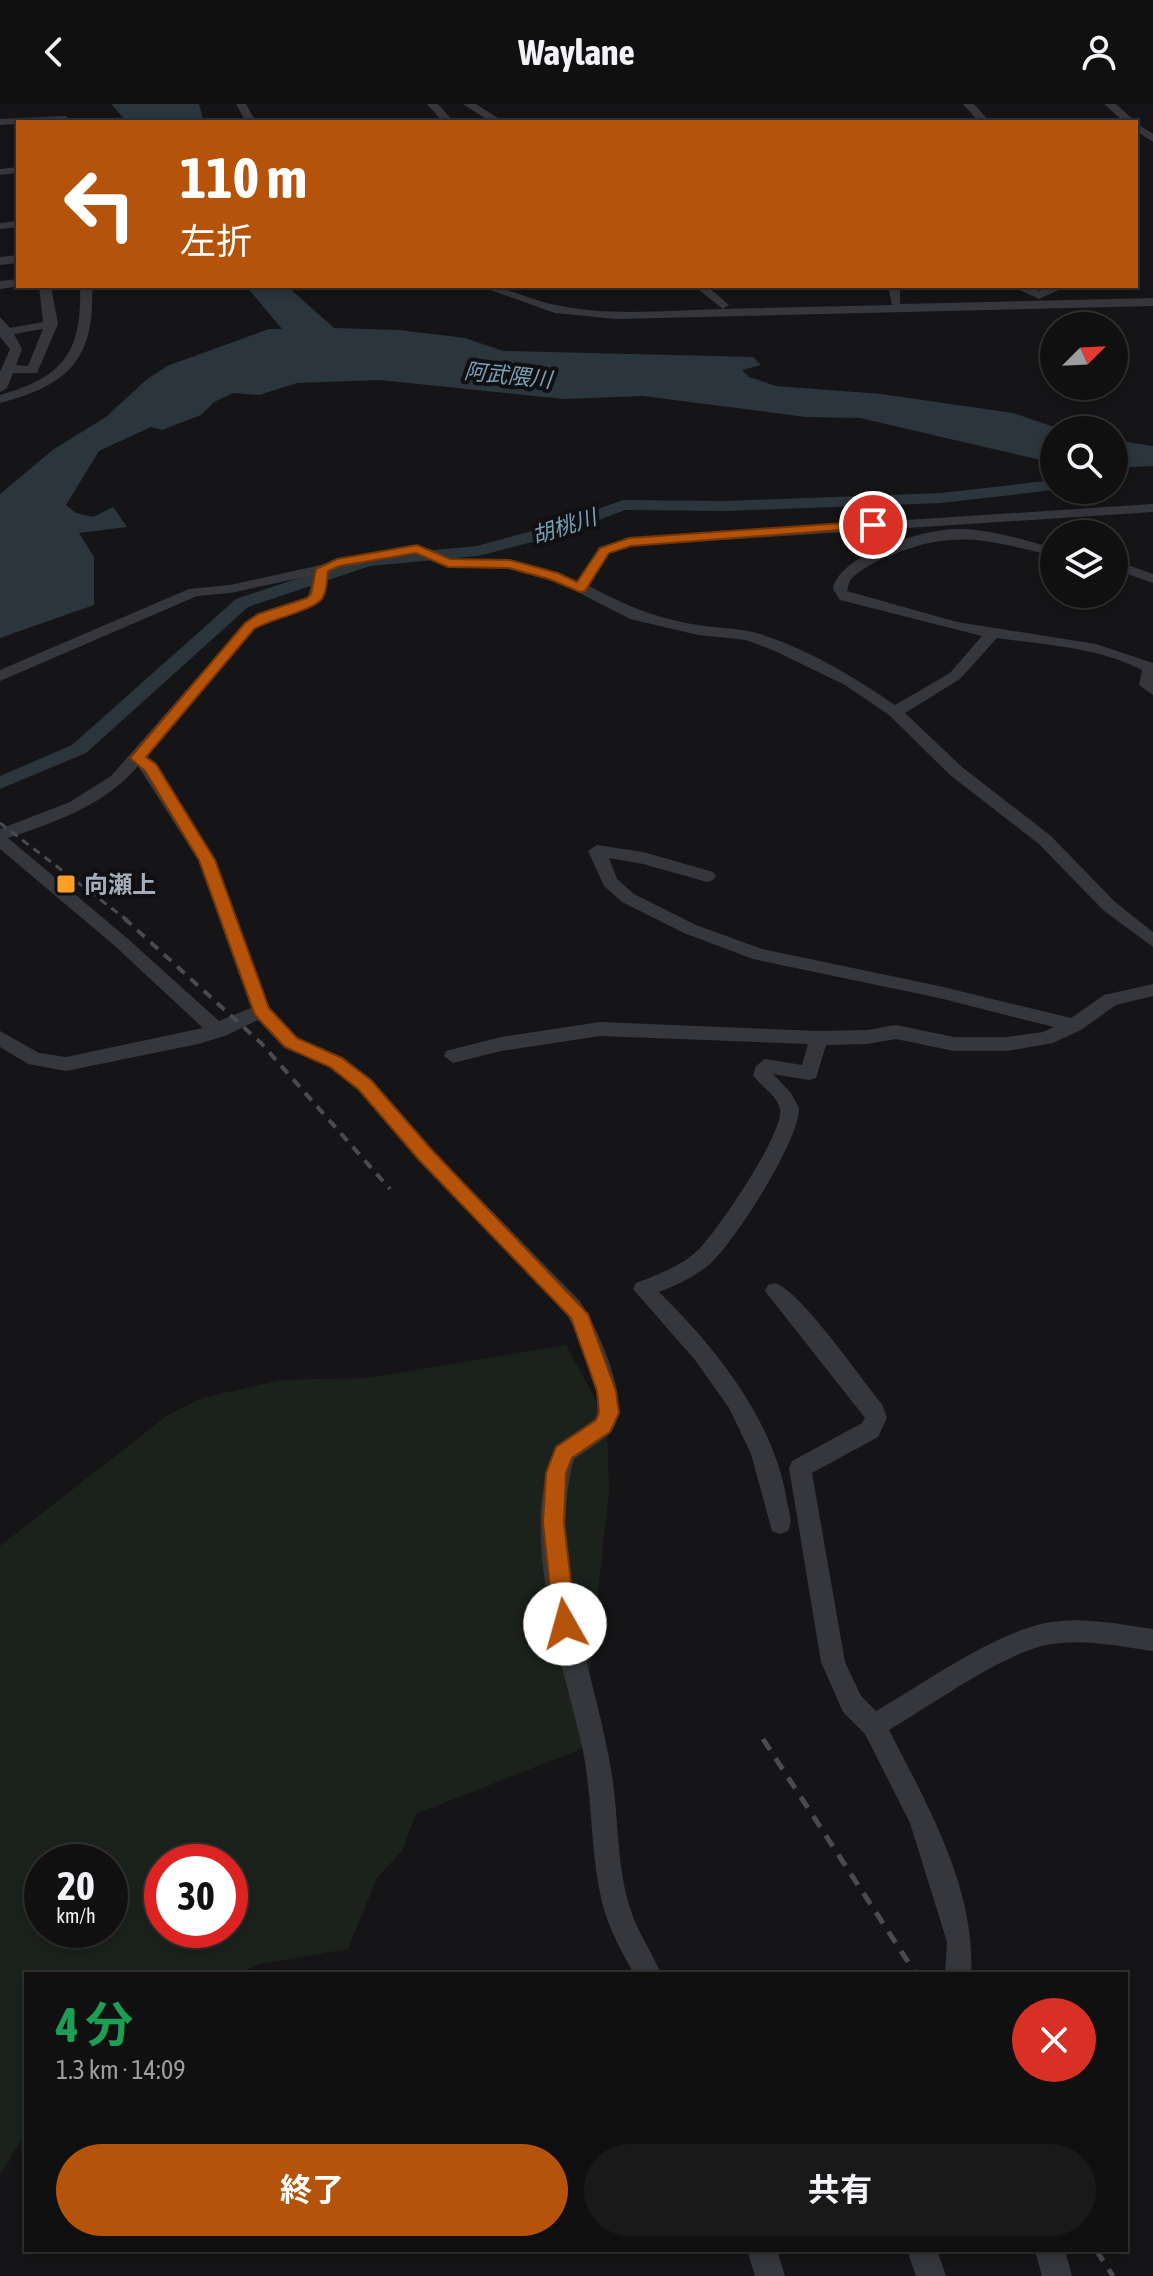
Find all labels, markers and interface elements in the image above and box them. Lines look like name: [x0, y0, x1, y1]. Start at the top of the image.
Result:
icon: back: [32, 30, 76, 74]
icon: person: [1077, 30, 1121, 74]
text: Waylane: [518, 31, 635, 73]
text: 110 m: [180, 146, 307, 210]
icon: left: [48, 152, 152, 256]
text: 左折: [180, 220, 252, 262]
north arrow: [1040, 312, 1128, 400]
map controls: [1040, 312, 1128, 608]
water label: 阿武隈川: [463, 357, 555, 393]
button: search: [1040, 416, 1128, 504]
pin: [839, 491, 907, 559]
water label: 胡桃川: [529, 503, 601, 549]
icon: arrive: [851, 503, 895, 547]
button: layers: [1040, 520, 1128, 608]
place label: 向瀬上: [84, 871, 156, 898]
marker: 向瀬上: [55, 873, 77, 895]
position arrow: [523, 1582, 607, 1666]
speed limit sign: 30: [144, 1844, 248, 1948]
text: 20: [57, 1863, 95, 1908]
text: km/h: [56, 1904, 96, 1927]
text: 4 分: [56, 1997, 133, 2052]
button: close: [1012, 1998, 1096, 2082]
text: 1.3 km · 14:09: [56, 2055, 186, 2085]
button: 終了: [56, 2144, 568, 2236]
button: 共有: [584, 2144, 1096, 2236]

